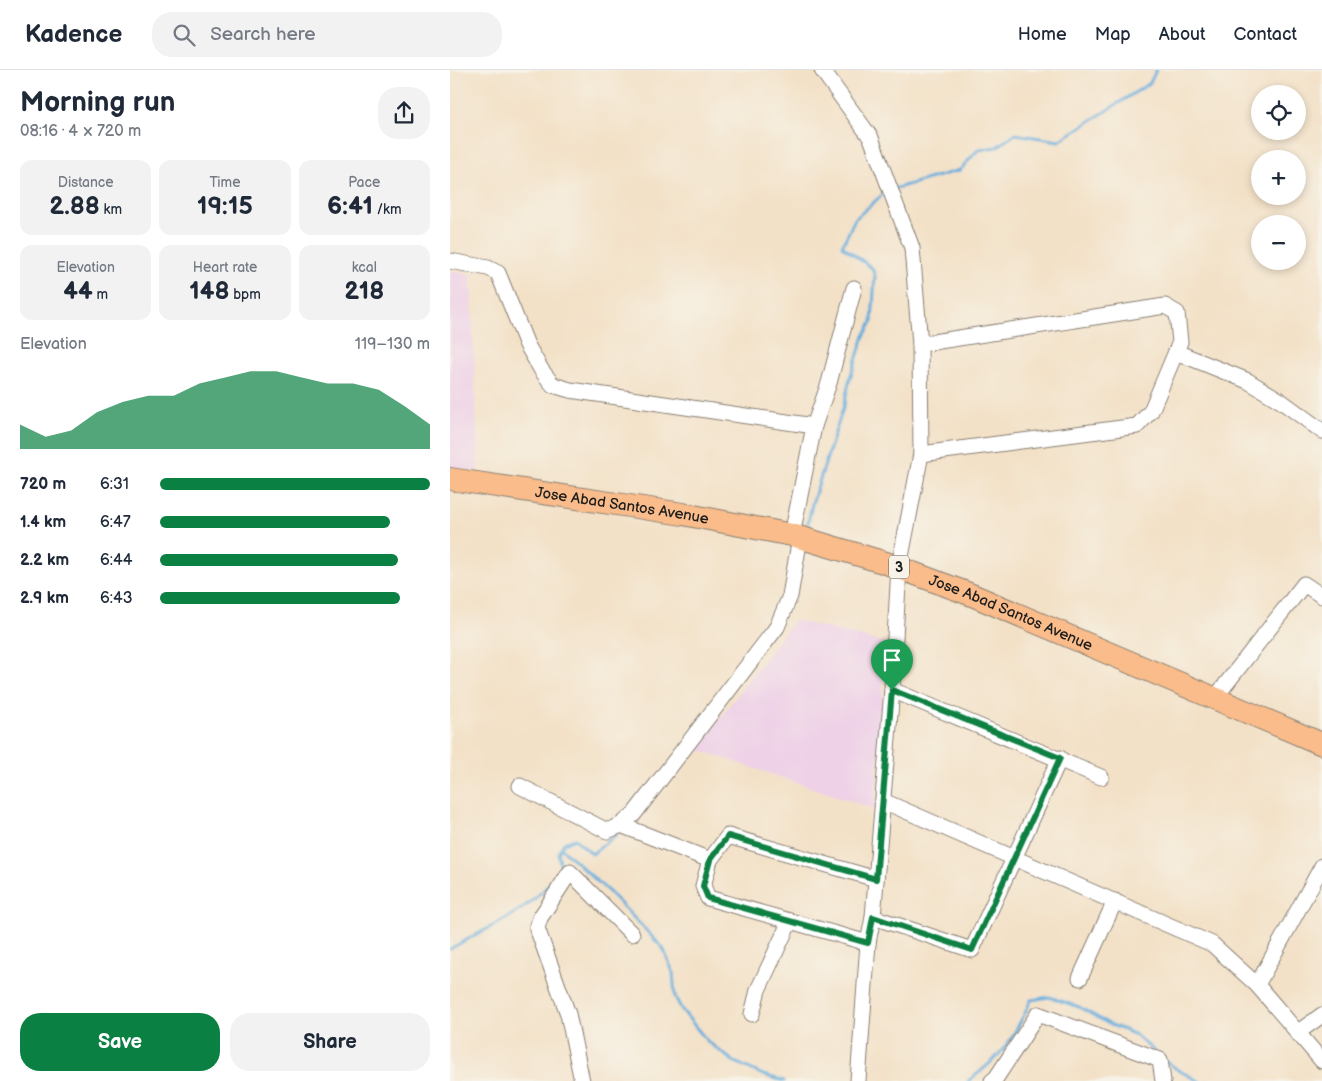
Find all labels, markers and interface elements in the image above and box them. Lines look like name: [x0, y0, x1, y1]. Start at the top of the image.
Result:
search box: [152, 12, 502, 57]
text: Kadence: [25, 20, 122, 49]
icon: search: [170, 21, 198, 49]
text: Search here: [210, 23, 316, 46]
text: Home: [1018, 24, 1067, 45]
text: Map: [1095, 24, 1131, 45]
text: About: [1159, 24, 1206, 45]
text: Contact: [1234, 24, 1297, 45]
map controls: [1251, 85, 1306, 270]
button: locate: [1251, 85, 1306, 140]
text: Morning run: [20, 86, 175, 119]
button: share: [378, 87, 430, 139]
text: 08:16 · 4 × 720 m: [20, 122, 141, 141]
button: +: [1251, 150, 1306, 205]
text: Distance: [58, 174, 114, 191]
text: Time: [209, 174, 241, 191]
text: Pace: [348, 174, 380, 191]
text: 2.88: [49, 191, 100, 222]
text: 19:15: [197, 191, 253, 222]
text: 6:41: [327, 191, 373, 222]
text: km: [100, 201, 122, 218]
text: /km: [373, 201, 402, 218]
button: −: [1251, 215, 1306, 270]
text: Elevation: [56, 259, 115, 276]
text: Heart rate: [193, 259, 257, 276]
text: kcal: [352, 259, 377, 276]
text: 44: [63, 276, 93, 307]
text: 148: [189, 276, 229, 307]
text: 218: [344, 276, 384, 307]
text: m: [93, 286, 108, 303]
text: bpm: [229, 286, 261, 303]
text: Elevation: [20, 335, 87, 354]
text: 119–130 m: [355, 335, 430, 354]
text: 720 m: [20, 475, 66, 494]
text: 6:31: [100, 475, 129, 494]
street label: Jose Abad Santos Avenue: [534, 482, 711, 528]
text: 1.4 km: [20, 513, 66, 532]
text: 6:47: [100, 513, 131, 532]
text: 2.2 km: [20, 551, 69, 570]
text: 6:44: [100, 551, 133, 570]
road number: 3: [889, 556, 909, 578]
street label: Jose Abad Santos Avenue: [926, 570, 1096, 655]
text: 2.9 km: [20, 589, 69, 608]
text: 6:43: [100, 589, 133, 608]
pin: [871, 639, 913, 690]
icon: arrive: [878, 646, 906, 674]
button: Save: [20, 1013, 220, 1071]
button: Share: [230, 1013, 430, 1071]

